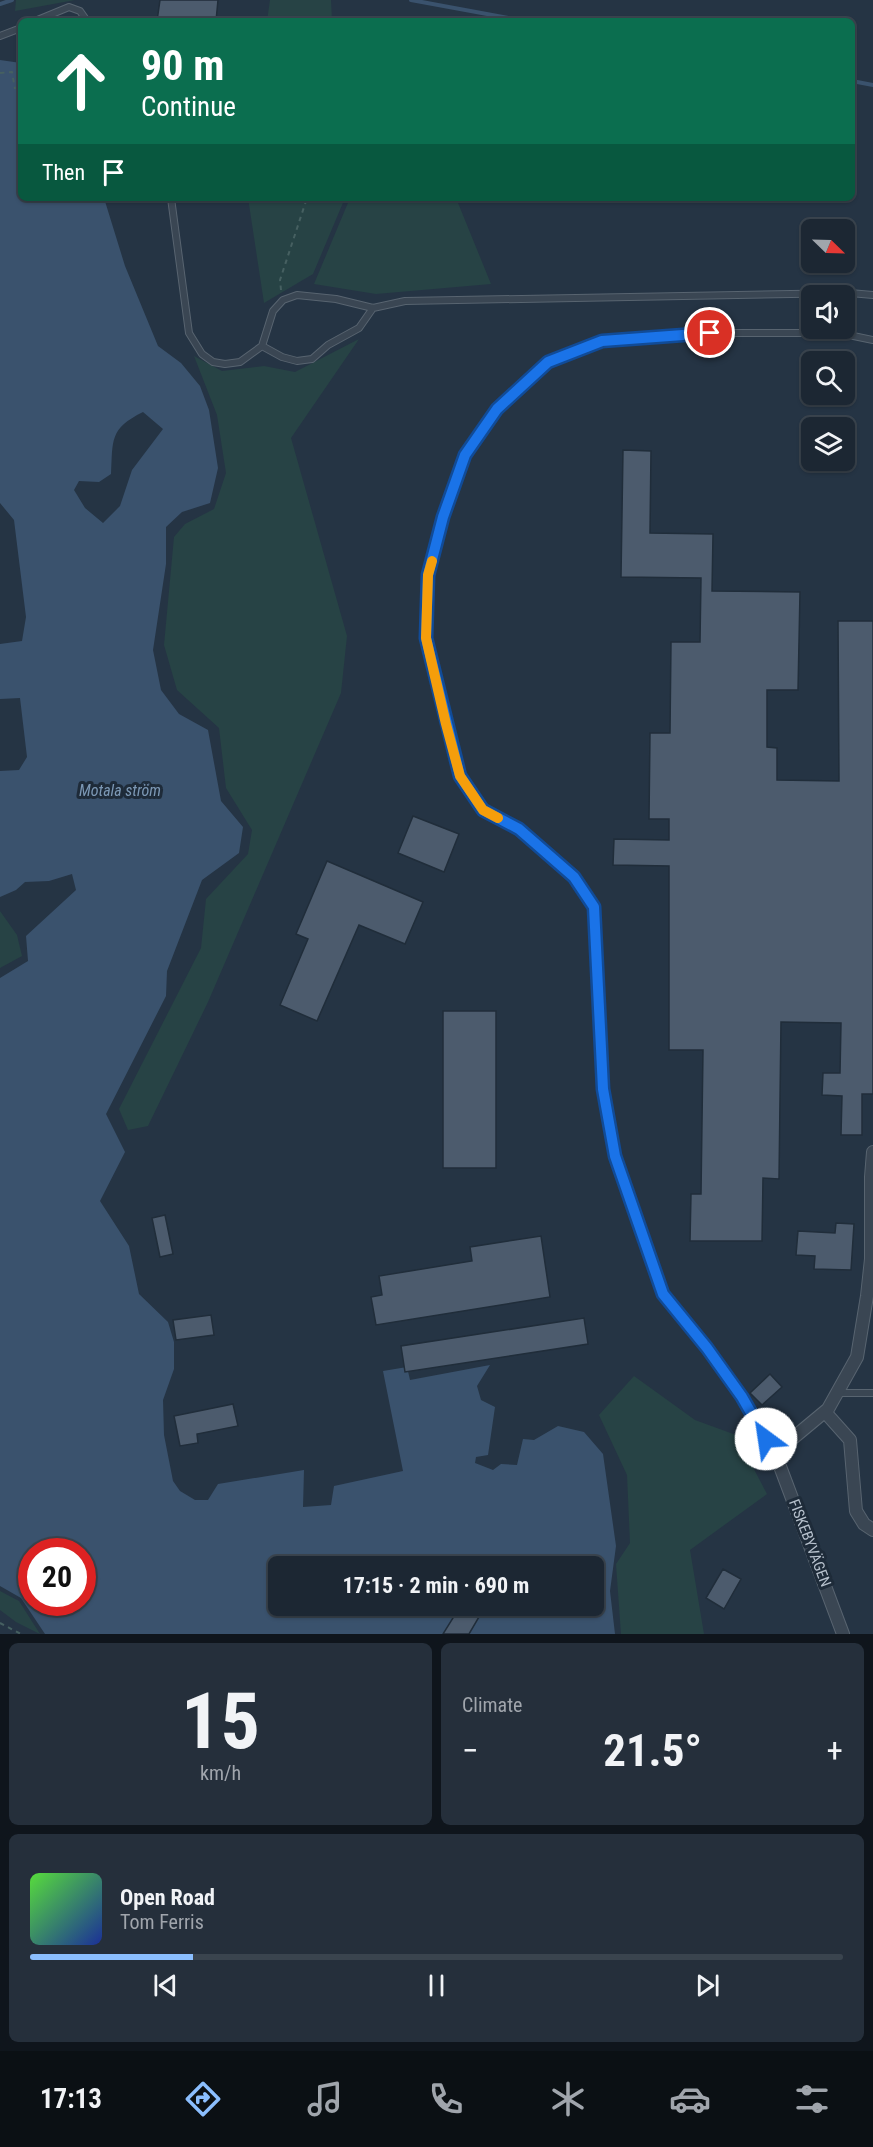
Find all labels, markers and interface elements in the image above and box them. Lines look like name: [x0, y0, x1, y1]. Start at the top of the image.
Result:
text: 90 m: [141, 41, 224, 90]
icon: ahead: [42, 42, 120, 120]
text: Continue: [141, 91, 236, 123]
icon: arrive: [97, 156, 130, 189]
text: Then: [42, 160, 85, 185]
north arrow: [801, 219, 855, 273]
map controls: [801, 219, 855, 471]
button: sound: [801, 285, 855, 339]
pin: [684, 307, 735, 358]
icon: arrive: [693, 316, 726, 349]
button: search: [801, 351, 855, 405]
button: layers: [801, 417, 855, 471]
water label: Motala ström: [79, 781, 161, 800]
position arrow: [734, 1407, 798, 1471]
street label: FISKEBYVÄGEN: [785, 1497, 835, 1589]
speed limit sign: 20: [18, 1538, 96, 1616]
text: 17:15 · 2 min · 690 m: [343, 1573, 529, 1598]
text: 15: [181, 1676, 260, 1767]
text: Climate: [462, 1693, 522, 1717]
text: 21.5°: [603, 1724, 702, 1777]
text: −: [462, 1731, 479, 1770]
text: +: [827, 1731, 843, 1770]
text: km/h: [200, 1761, 241, 1785]
text: Open Road: [120, 1885, 215, 1910]
text: Tom Ferris: [120, 1910, 204, 1934]
icon: previous: [149, 1969, 182, 2002]
icon: pause: [420, 1969, 453, 2002]
icon: next: [691, 1969, 724, 2002]
icon: directions: [182, 2078, 224, 2120]
icon: music: [304, 2078, 346, 2120]
icon: phone: [425, 2078, 467, 2120]
icon: climate: [547, 2078, 589, 2120]
icon: car: [669, 2078, 711, 2120]
icon: filters: [791, 2078, 833, 2120]
text: 17:13: [40, 2083, 102, 2115]

